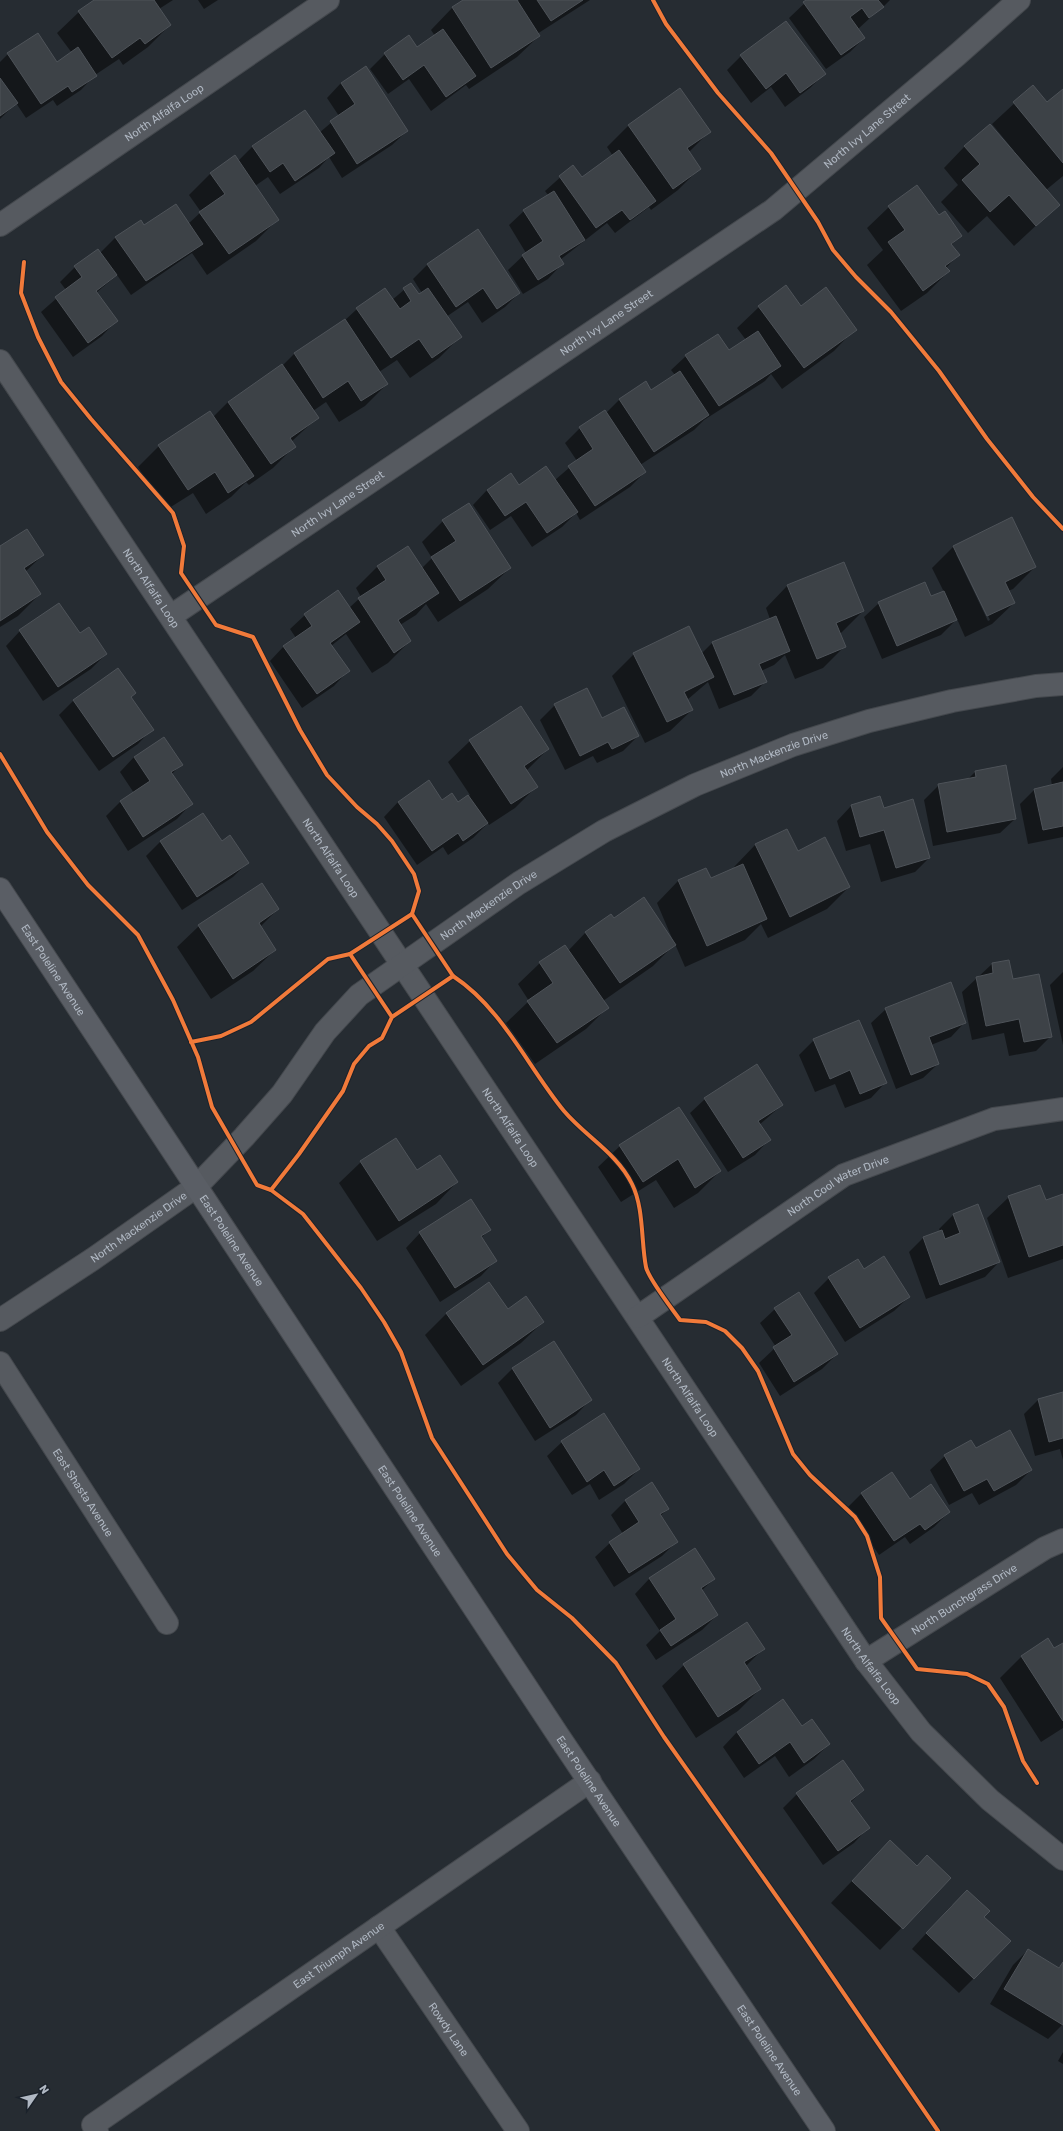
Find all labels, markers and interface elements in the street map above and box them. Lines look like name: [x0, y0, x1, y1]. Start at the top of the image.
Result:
street label: North Alfalfa Loop: [122, 81, 206, 144]
street label: North Ivy Lane Street: [821, 91, 914, 171]
street label: North Ivy Lane Street: [558, 287, 656, 359]
street label: North Ivy Lane Street: [289, 468, 387, 540]
street label: North Alfalfa Loop: [120, 546, 182, 631]
street label: North Mackenzie Drive: [718, 728, 830, 781]
street label: North Alfalfa Loop: [299, 816, 362, 900]
street label: North Mackenzie Drive: [438, 868, 540, 943]
street label: East Poleline Avenue: [18, 922, 88, 1018]
street label: North Alfalfa Loop: [479, 1086, 541, 1170]
street label: North Cool Water Drive: [785, 1153, 891, 1219]
street label: North Mackenzie Drive: [88, 1189, 190, 1266]
street label: East Poleline Avenue: [197, 1193, 266, 1289]
street label: North Alfalfa Loop: [659, 1355, 721, 1440]
street label: East Shasta Avenue: [50, 1446, 116, 1539]
street label: East Poleline Avenue: [375, 1463, 445, 1559]
street label: North Bunchgrass Drive: [909, 1561, 1020, 1638]
street label: North Alfalfa Loop: [838, 1625, 903, 1707]
street label: East Poleline Avenue: [553, 1733, 624, 1829]
street label: East Triumph Avenue: [291, 1919, 387, 1991]
street label: Rowdy Lane: [426, 2000, 471, 2059]
street label: East Poleline Avenue: [734, 2002, 804, 2098]
north arrow: [16, 2075, 56, 2115]
text: N: [36, 2083, 52, 2097]

